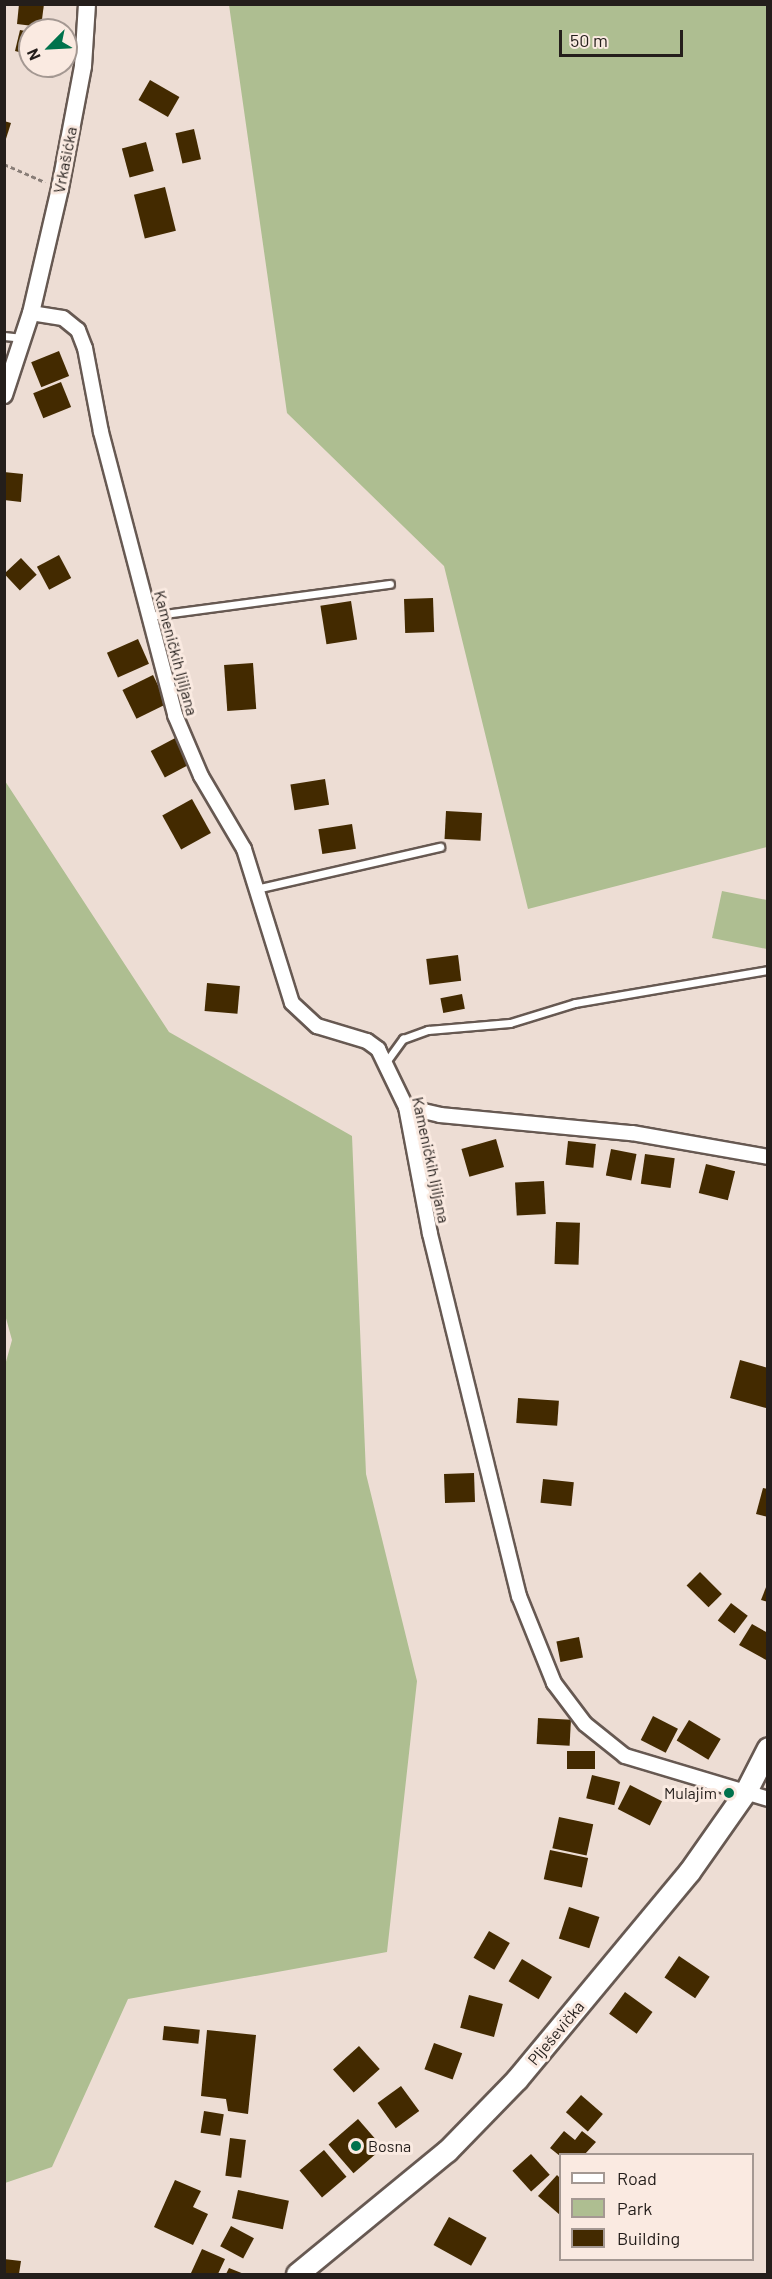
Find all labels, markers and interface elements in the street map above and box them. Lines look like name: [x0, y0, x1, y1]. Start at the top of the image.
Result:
north arrow: [18, 18, 78, 78]
scale bar: [562, 18, 686, 56]
text: 50 m: [570, 29, 608, 51]
text: N: [22, 46, 44, 63]
street label: Vrkašićka: [49, 125, 81, 195]
street label: Kameničkih ljiljana: [150, 588, 202, 718]
street label: Kameničkih ljiljana: [408, 1095, 454, 1225]
place label: Mulajim: [664, 1783, 717, 1803]
marker: Mulajim: [722, 1786, 736, 1800]
street label: Plješevička: [524, 1997, 588, 2069]
place label: Bosna: [368, 2136, 411, 2156]
marker: Bosna: [349, 2139, 363, 2153]
legend: [559, 2153, 754, 2261]
text: Road: [617, 2167, 657, 2189]
text: Park: [617, 2197, 652, 2219]
text: Building: [617, 2227, 680, 2249]

